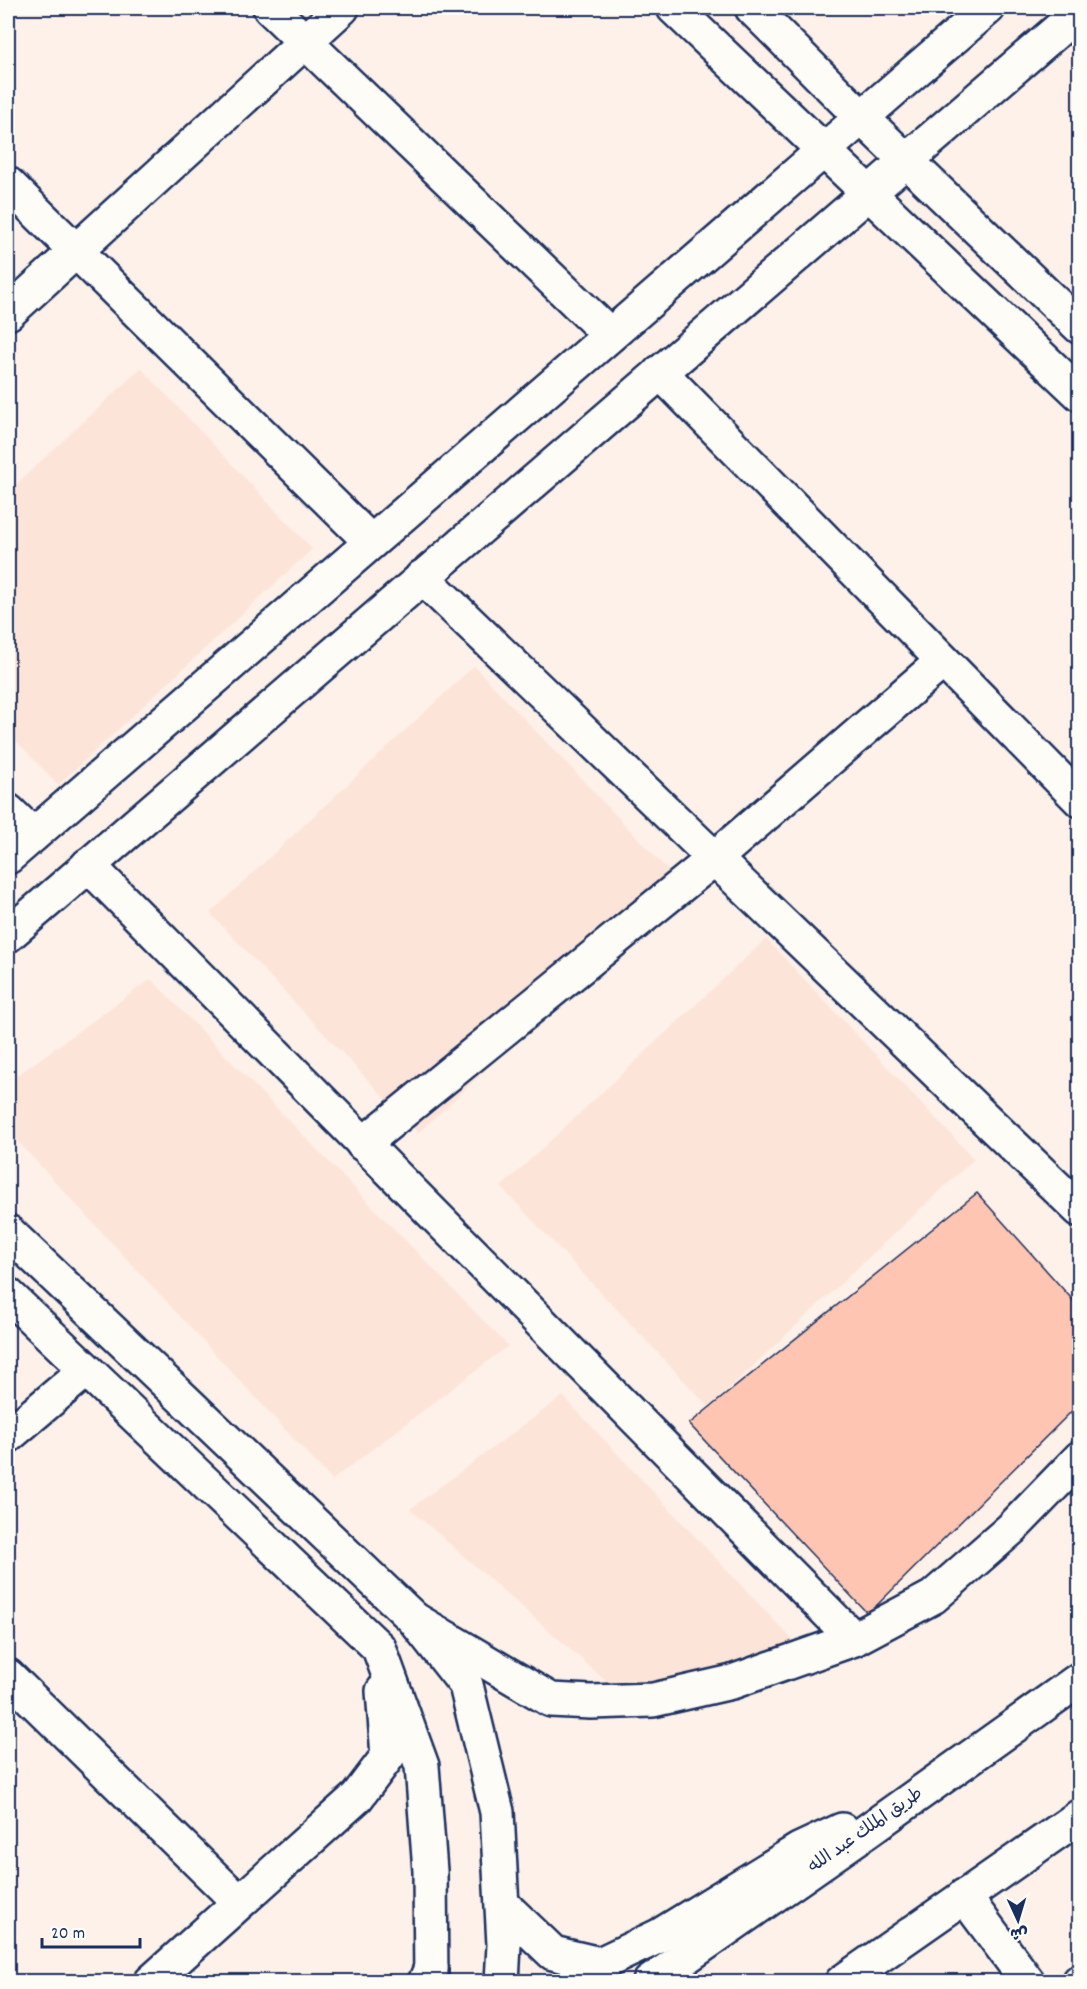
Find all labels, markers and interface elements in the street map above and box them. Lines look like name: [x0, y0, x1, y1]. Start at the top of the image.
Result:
street label: طريق الملك عبد الله: [803, 1782, 929, 1880]
north arrow: [988, 1890, 1048, 1950]
scale bar: [42, 1911, 140, 1949]
text: ش: [1009, 1920, 1028, 1945]
text: 20 m: [51, 1922, 85, 1947]

